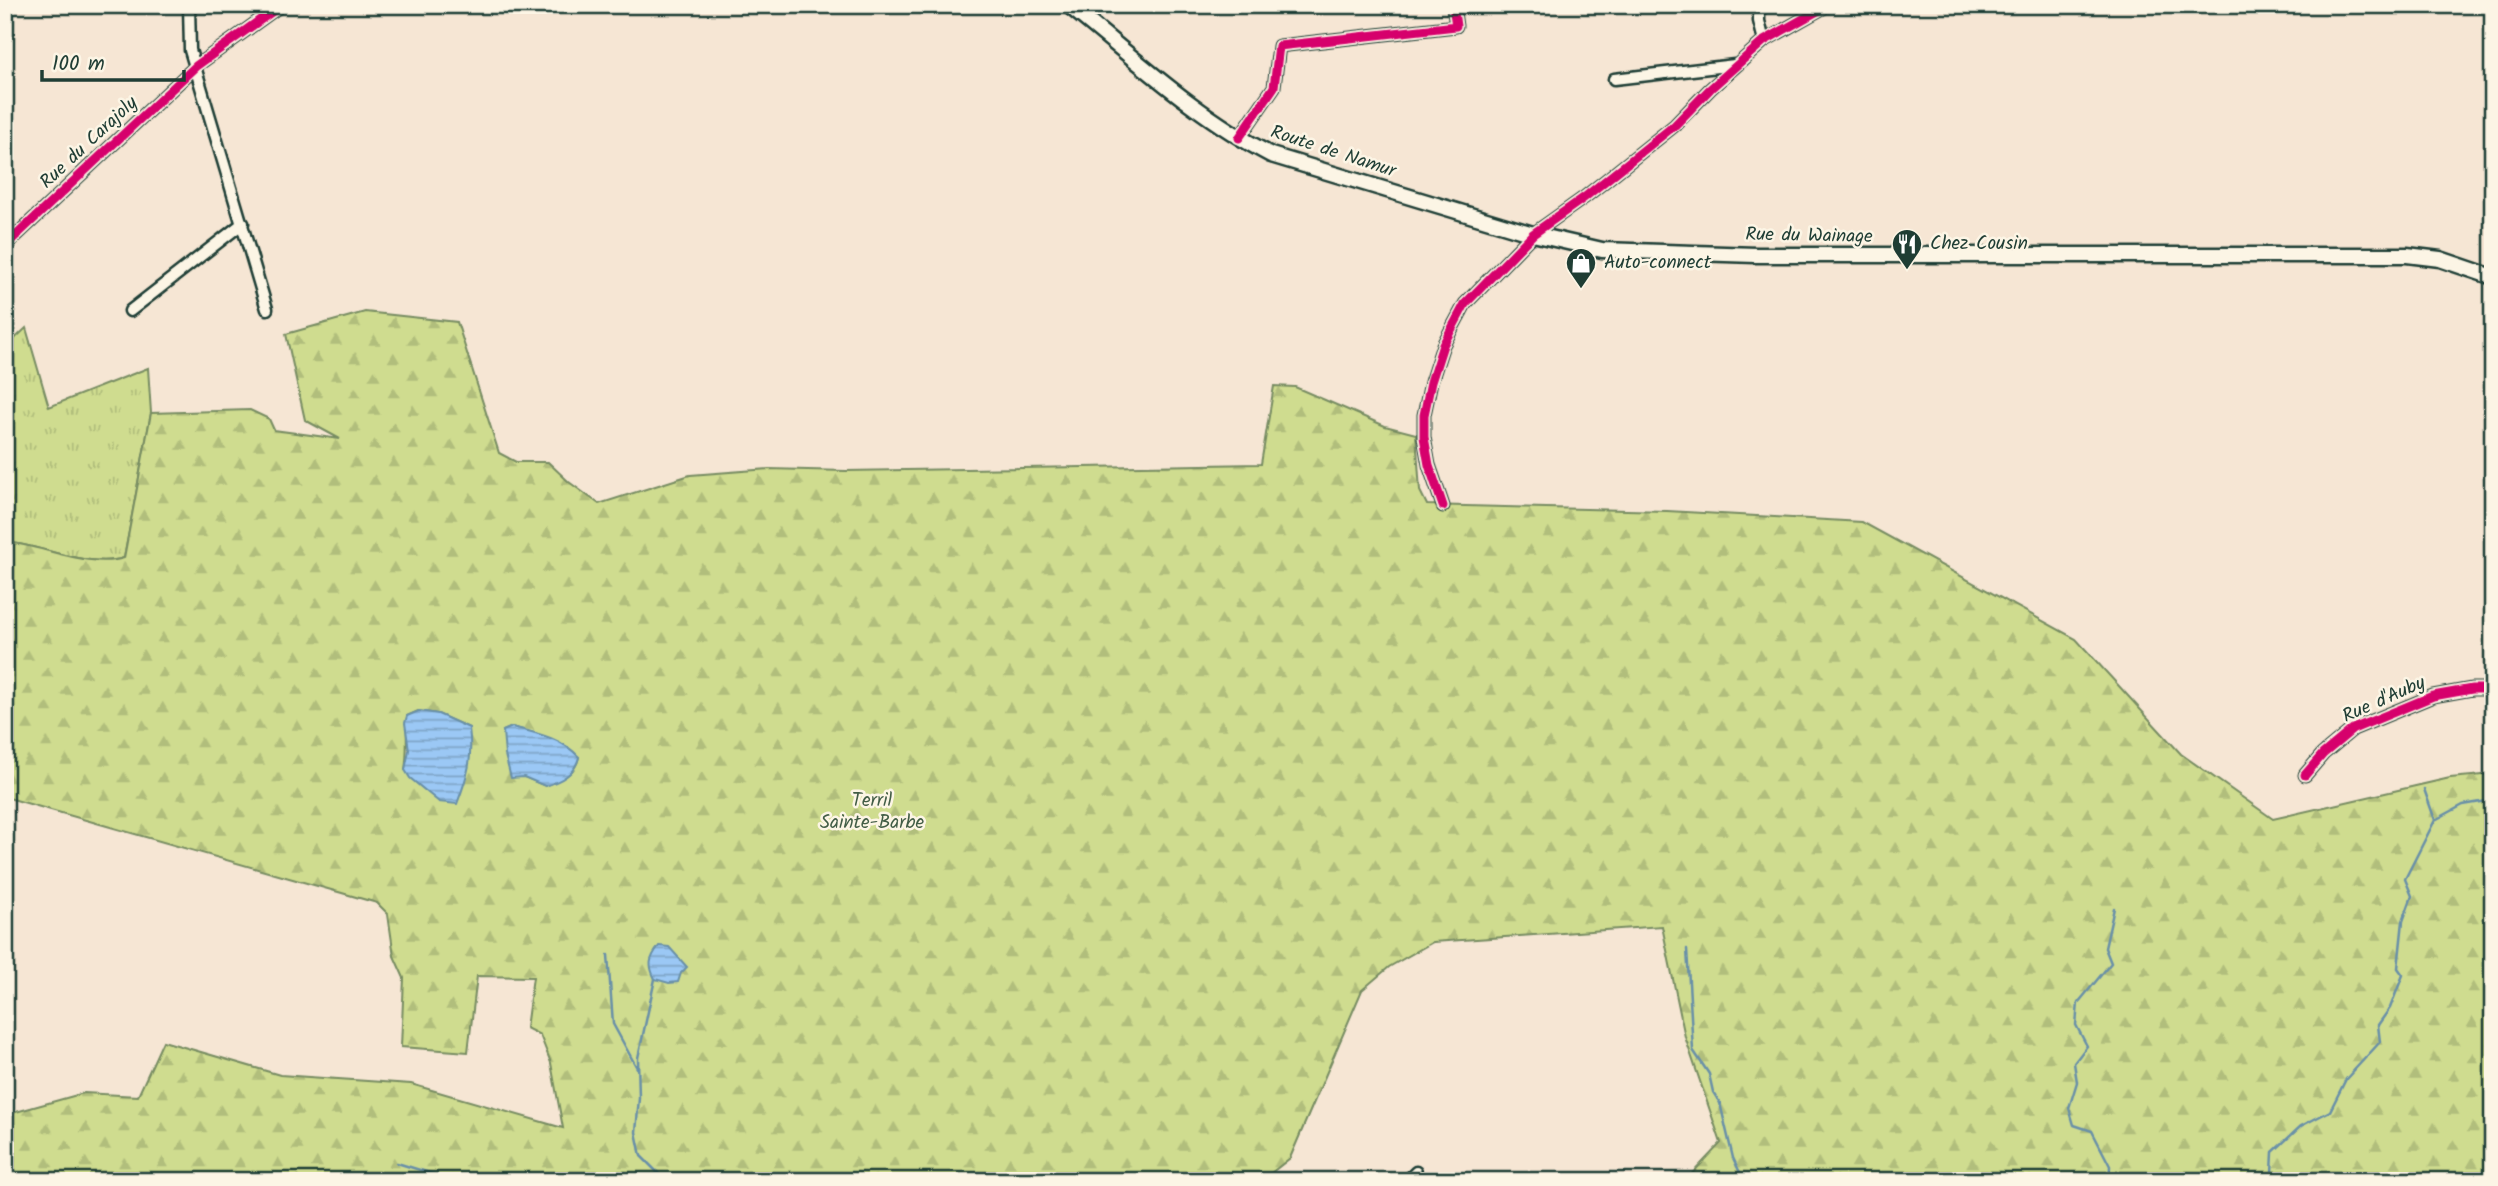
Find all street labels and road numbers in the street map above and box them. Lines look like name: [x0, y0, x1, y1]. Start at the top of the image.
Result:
street label: Rue du Carajoly: [33, 89, 146, 197]
street label: Route de Namur: [1266, 118, 1401, 187]
street label: Rue du Wainage: [1745, 220, 1873, 252]
street label: Rue d'Auby: [2338, 668, 2431, 732]

